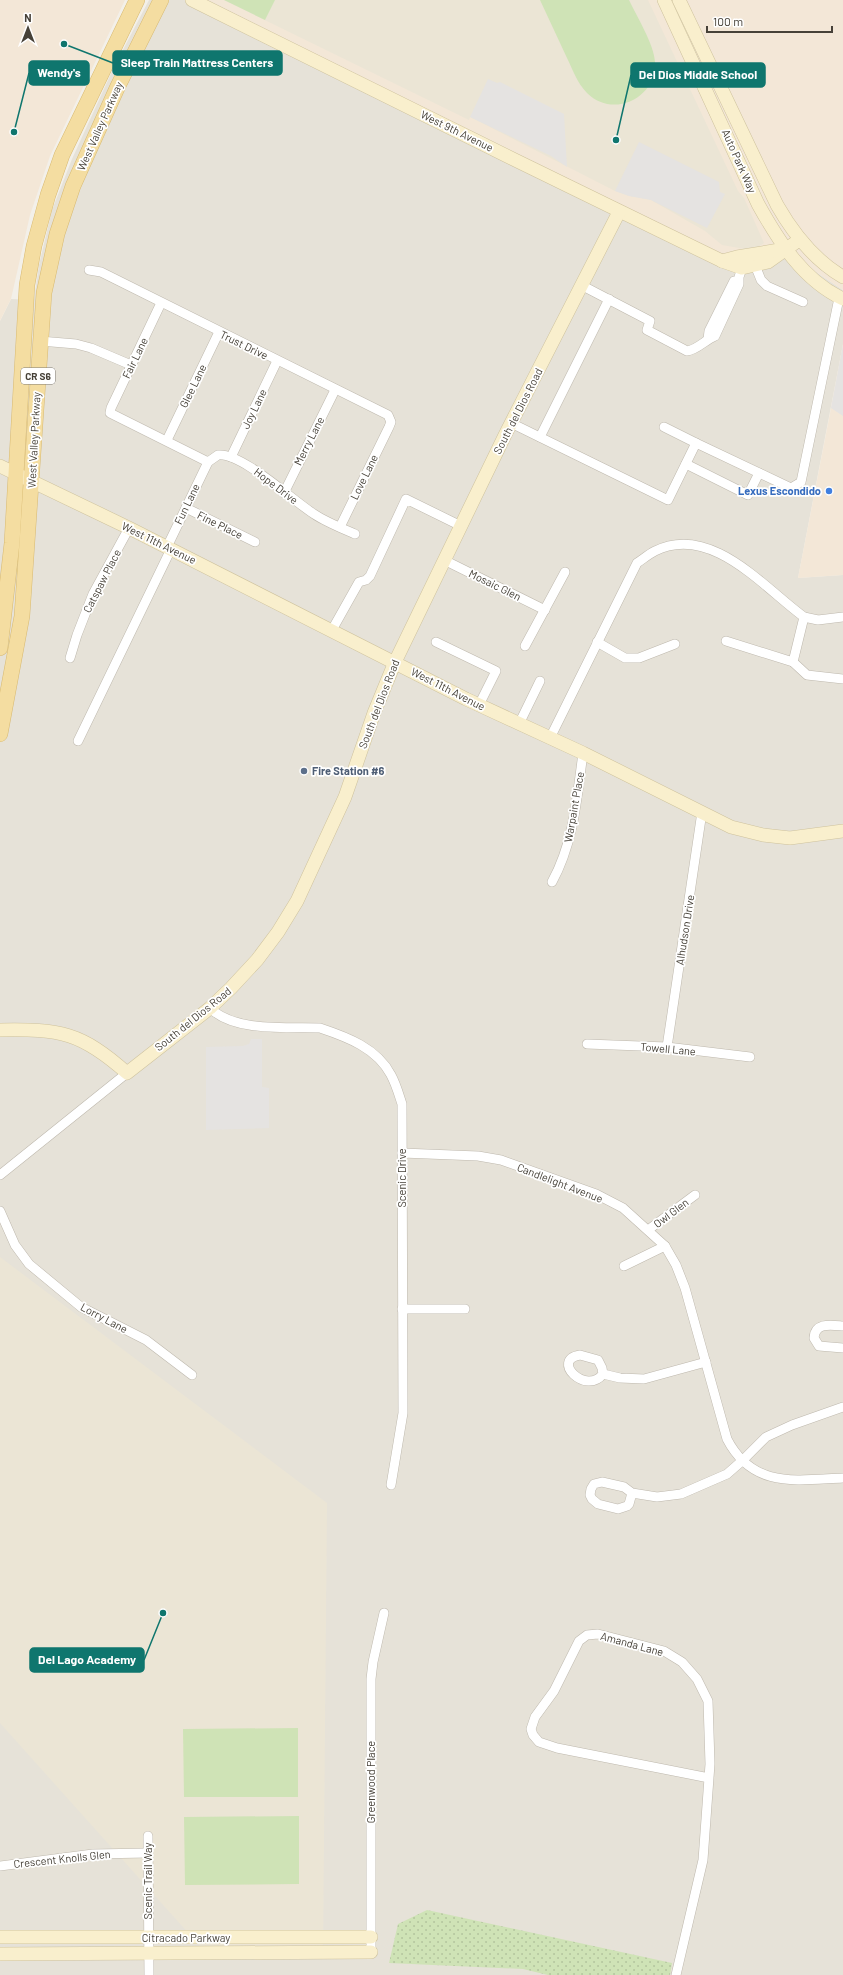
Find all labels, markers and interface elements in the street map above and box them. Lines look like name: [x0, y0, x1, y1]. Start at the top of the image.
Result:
north arrow: [8, 8, 48, 48]
scale bar: [707, 8, 832, 34]
text: N: [24, 11, 32, 24]
text: 100 m: [713, 14, 743, 28]
callout: Sleep Train Mattress Centers: [113, 51, 282, 75]
text: Sleep Train Mattress Centers: [121, 55, 273, 69]
callout: Wendy's: [29, 61, 89, 85]
callout: Del Dios Middle School: [631, 63, 765, 87]
text: Wendy's: [37, 65, 81, 79]
text: Del Dios Middle School: [639, 67, 757, 81]
street label: West Valley Parkway: [74, 79, 125, 172]
street label: West 9th Avenue: [419, 107, 496, 154]
street label: Auto Park Way: [720, 127, 759, 195]
street label: Trust Drive: [218, 327, 270, 362]
street label: Fair Lane: [119, 335, 150, 380]
street label: Glee Lane: [176, 362, 209, 410]
street label: South del Dios Road: [490, 366, 545, 456]
road number: CR S6: [21, 368, 55, 384]
street label: Joy Lane: [238, 386, 269, 431]
street label: West Valley Parkway: [24, 392, 43, 488]
street label: Merry Lane: [291, 414, 326, 467]
street label: Love Lane: [347, 452, 380, 502]
street label: Hope Drive: [252, 465, 301, 506]
street label: Fun Lane: [171, 481, 202, 526]
place label: Lexus Escondido: [738, 484, 821, 497]
marker: Lexus Escondido: [824, 486, 834, 496]
street label: Fine Place: [195, 508, 245, 541]
street label: West 11th Avenue: [120, 519, 199, 566]
street label: Catspaw Place: [80, 547, 123, 615]
street label: Mosaic Glen: [467, 566, 524, 603]
street label: South del Dios Road: [356, 657, 402, 750]
street label: West 11th Avenue: [409, 664, 487, 713]
place label: Fire Station #6: [312, 764, 385, 777]
marker: Fire Station #6: [299, 766, 309, 776]
street label: Warpaint Place: [561, 770, 586, 843]
street label: Alhudson Drive: [673, 894, 696, 966]
street label: South del Dios Road: [152, 984, 233, 1053]
street label: Towell Lane: [640, 1040, 696, 1057]
street label: Scenic Drive: [395, 1148, 408, 1208]
street label: Candlelight Avenue: [515, 1160, 605, 1205]
street label: Owl Glen: [651, 1195, 691, 1230]
street label: Lorry Lane: [78, 1300, 130, 1335]
street label: Amanda Lane: [599, 1629, 665, 1658]
callout: Del Lago Academy: [30, 1648, 144, 1672]
text: Del Lago Academy: [38, 1652, 136, 1666]
street label: Greenwood Place: [364, 1741, 377, 1823]
street label: Scenic Trail Way: [141, 1842, 154, 1920]
street label: Crescent Knolls Glen: [13, 1847, 111, 1870]
street label: Citracado Parkway: [142, 1931, 230, 1944]

